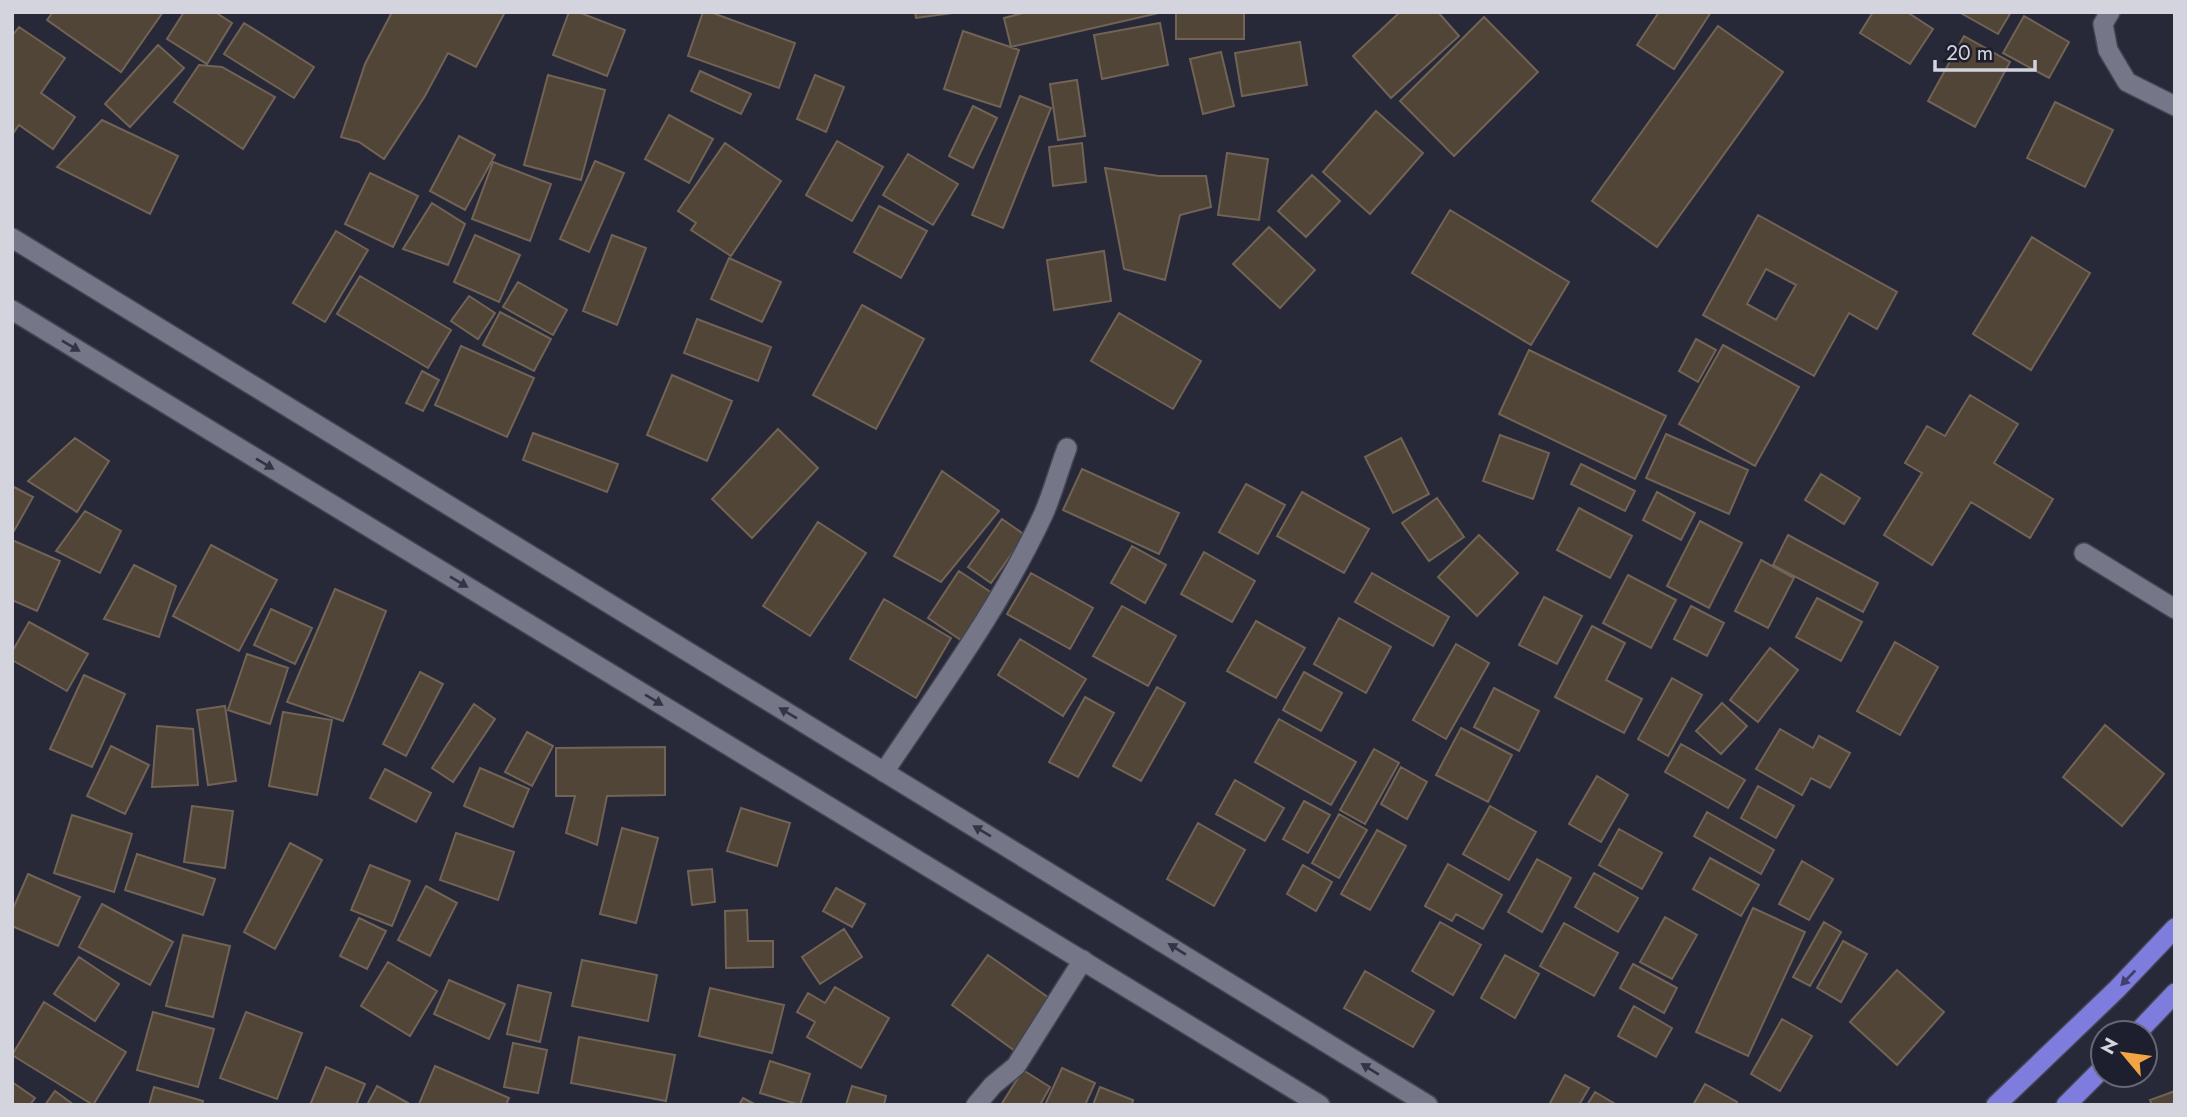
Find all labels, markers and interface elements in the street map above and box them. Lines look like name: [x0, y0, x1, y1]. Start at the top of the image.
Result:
scale bar: [1935, 28, 2035, 72]
text: 20 m: [1946, 38, 1993, 68]
one-way arrow: [61, 339, 80, 352]
one-way arrow: [255, 458, 274, 470]
one-way arrow: [450, 576, 469, 589]
one-way arrow: [644, 694, 663, 707]
one-way arrow: [778, 707, 797, 719]
one-way arrow: [973, 825, 992, 837]
one-way arrow: [1167, 943, 1186, 956]
one-way arrow: [2120, 969, 2136, 986]
north arrow: [2089, 1019, 2159, 1089]
text: N: [2094, 1033, 2125, 1059]
one-way arrow: [1361, 1062, 1380, 1075]

